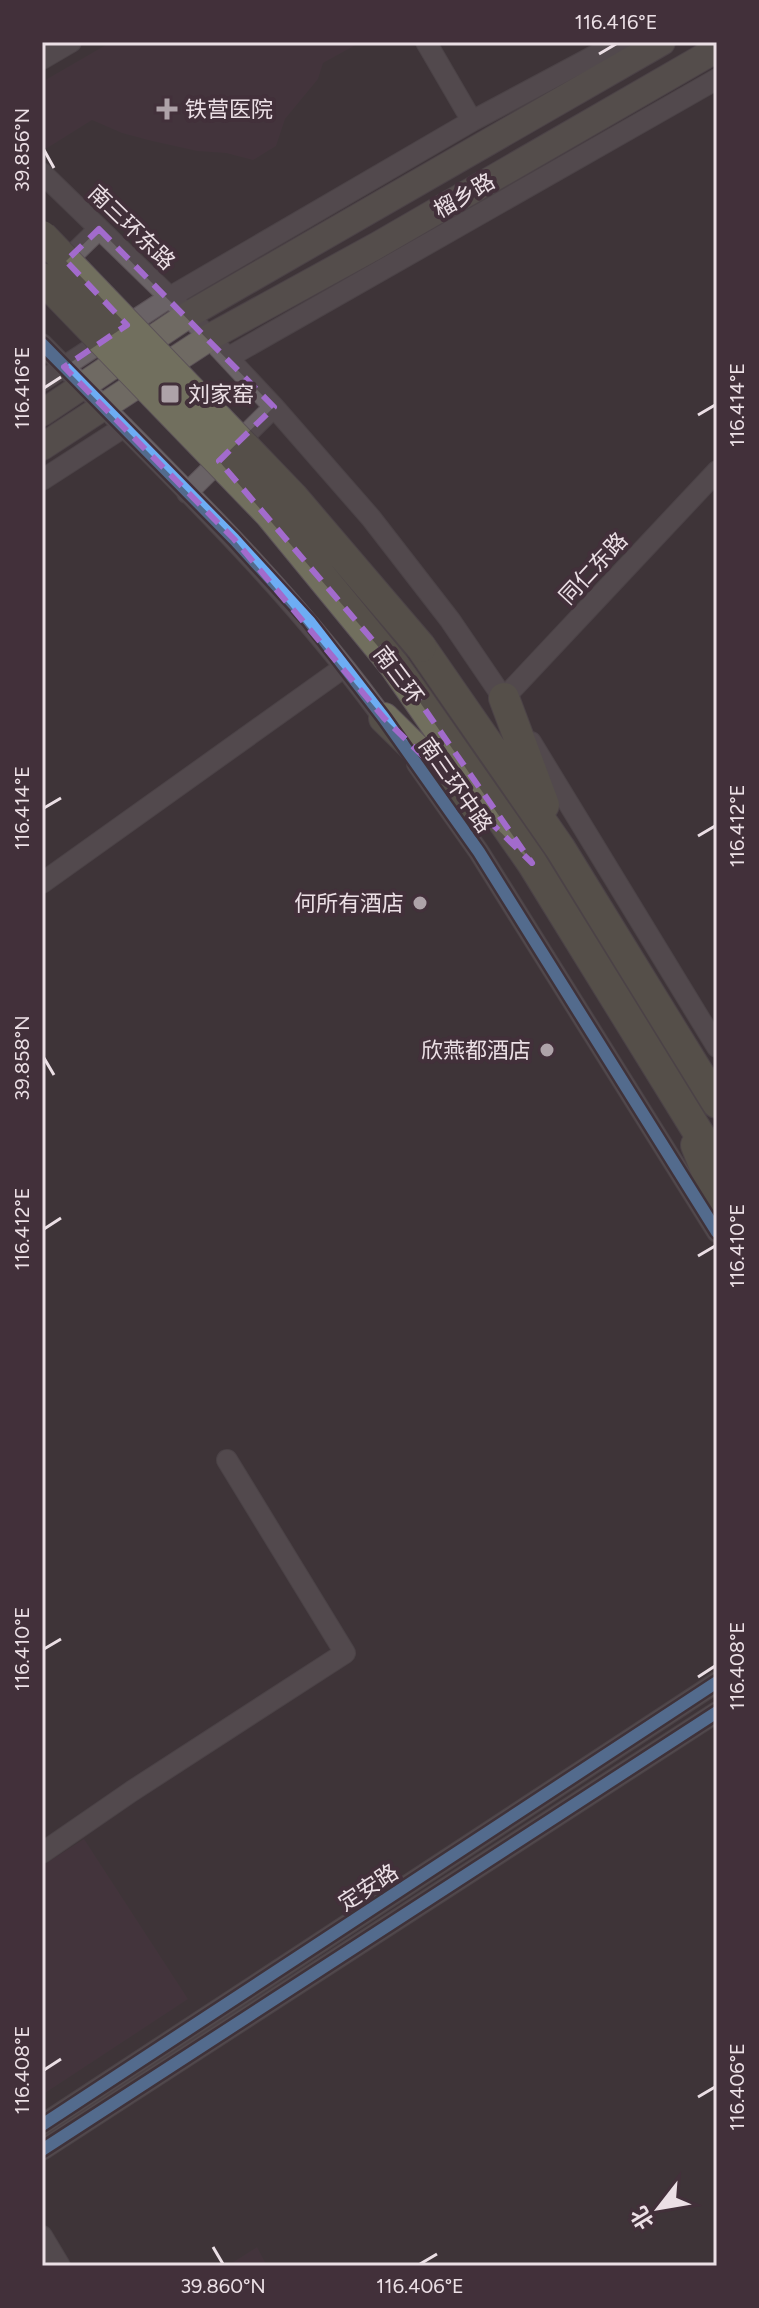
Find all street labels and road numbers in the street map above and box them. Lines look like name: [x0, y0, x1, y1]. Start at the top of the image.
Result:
street label: 榴乡路: [429, 167, 500, 224]
street label: 南三环东路: [83, 179, 181, 275]
street label: 同仁东路: [553, 527, 633, 610]
street label: 南三环: [368, 641, 429, 710]
street label: 南三环中路: [413, 732, 498, 838]
street label: 定安路: [333, 1858, 403, 1917]

